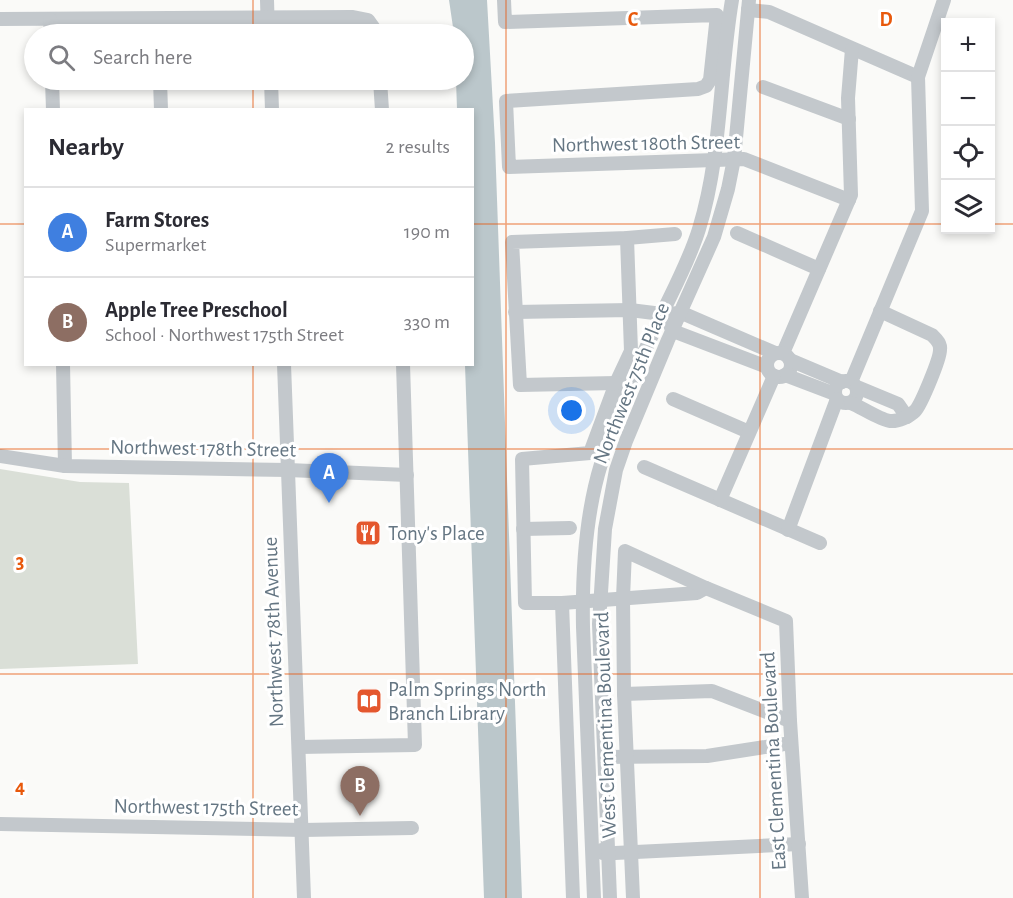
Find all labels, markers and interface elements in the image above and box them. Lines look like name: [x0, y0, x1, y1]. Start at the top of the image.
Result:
text: C: [628, 10, 639, 30]
text: D: [879, 10, 893, 30]
map controls: [941, 18, 995, 234]
button: +: [941, 18, 995, 72]
search box: [24, 24, 474, 90]
icon: search: [45, 41, 78, 74]
text: Search here: [93, 46, 192, 68]
button: −: [941, 72, 995, 126]
button: locate: [941, 126, 995, 180]
street label: Northwest 180th Street: [552, 131, 741, 156]
text: Nearby: [48, 134, 124, 160]
text: 2 results: [386, 137, 450, 157]
button: layers: [941, 180, 995, 234]
text: Farm Stores: [105, 209, 209, 231]
text: A: [62, 222, 74, 242]
text: 190 m: [404, 222, 450, 242]
text: Supermarket: [105, 235, 206, 255]
text: Apple Tree Preschool: [105, 299, 288, 321]
street label: Northwest 75th Place: [590, 300, 673, 467]
text: B: [62, 312, 73, 332]
text: 330 m: [404, 312, 450, 332]
text: School · Northwest 175th Street: [105, 325, 344, 345]
your location: [557, 396, 586, 425]
street label: Northwest 178th Street: [110, 436, 296, 461]
pin: A: [310, 454, 348, 503]
restaurant icon: Tony's Place: [353, 518, 383, 548]
place label: Tony's Place: [388, 523, 485, 544]
street label: Northwest 78th Avenue: [260, 536, 287, 728]
text: 3: [16, 552, 24, 572]
street label: West Clementina Boulevard: [591, 611, 620, 839]
street label: East Clementina Boulevard: [757, 651, 790, 871]
place label: Palm Springs North Branch Library: [388, 679, 547, 724]
library icon: Palm Springs North Branch Library: [354, 686, 384, 716]
pin: B: [340, 766, 380, 816]
text: 4: [15, 777, 25, 797]
street label: Northwest 175th Street: [113, 795, 299, 820]

